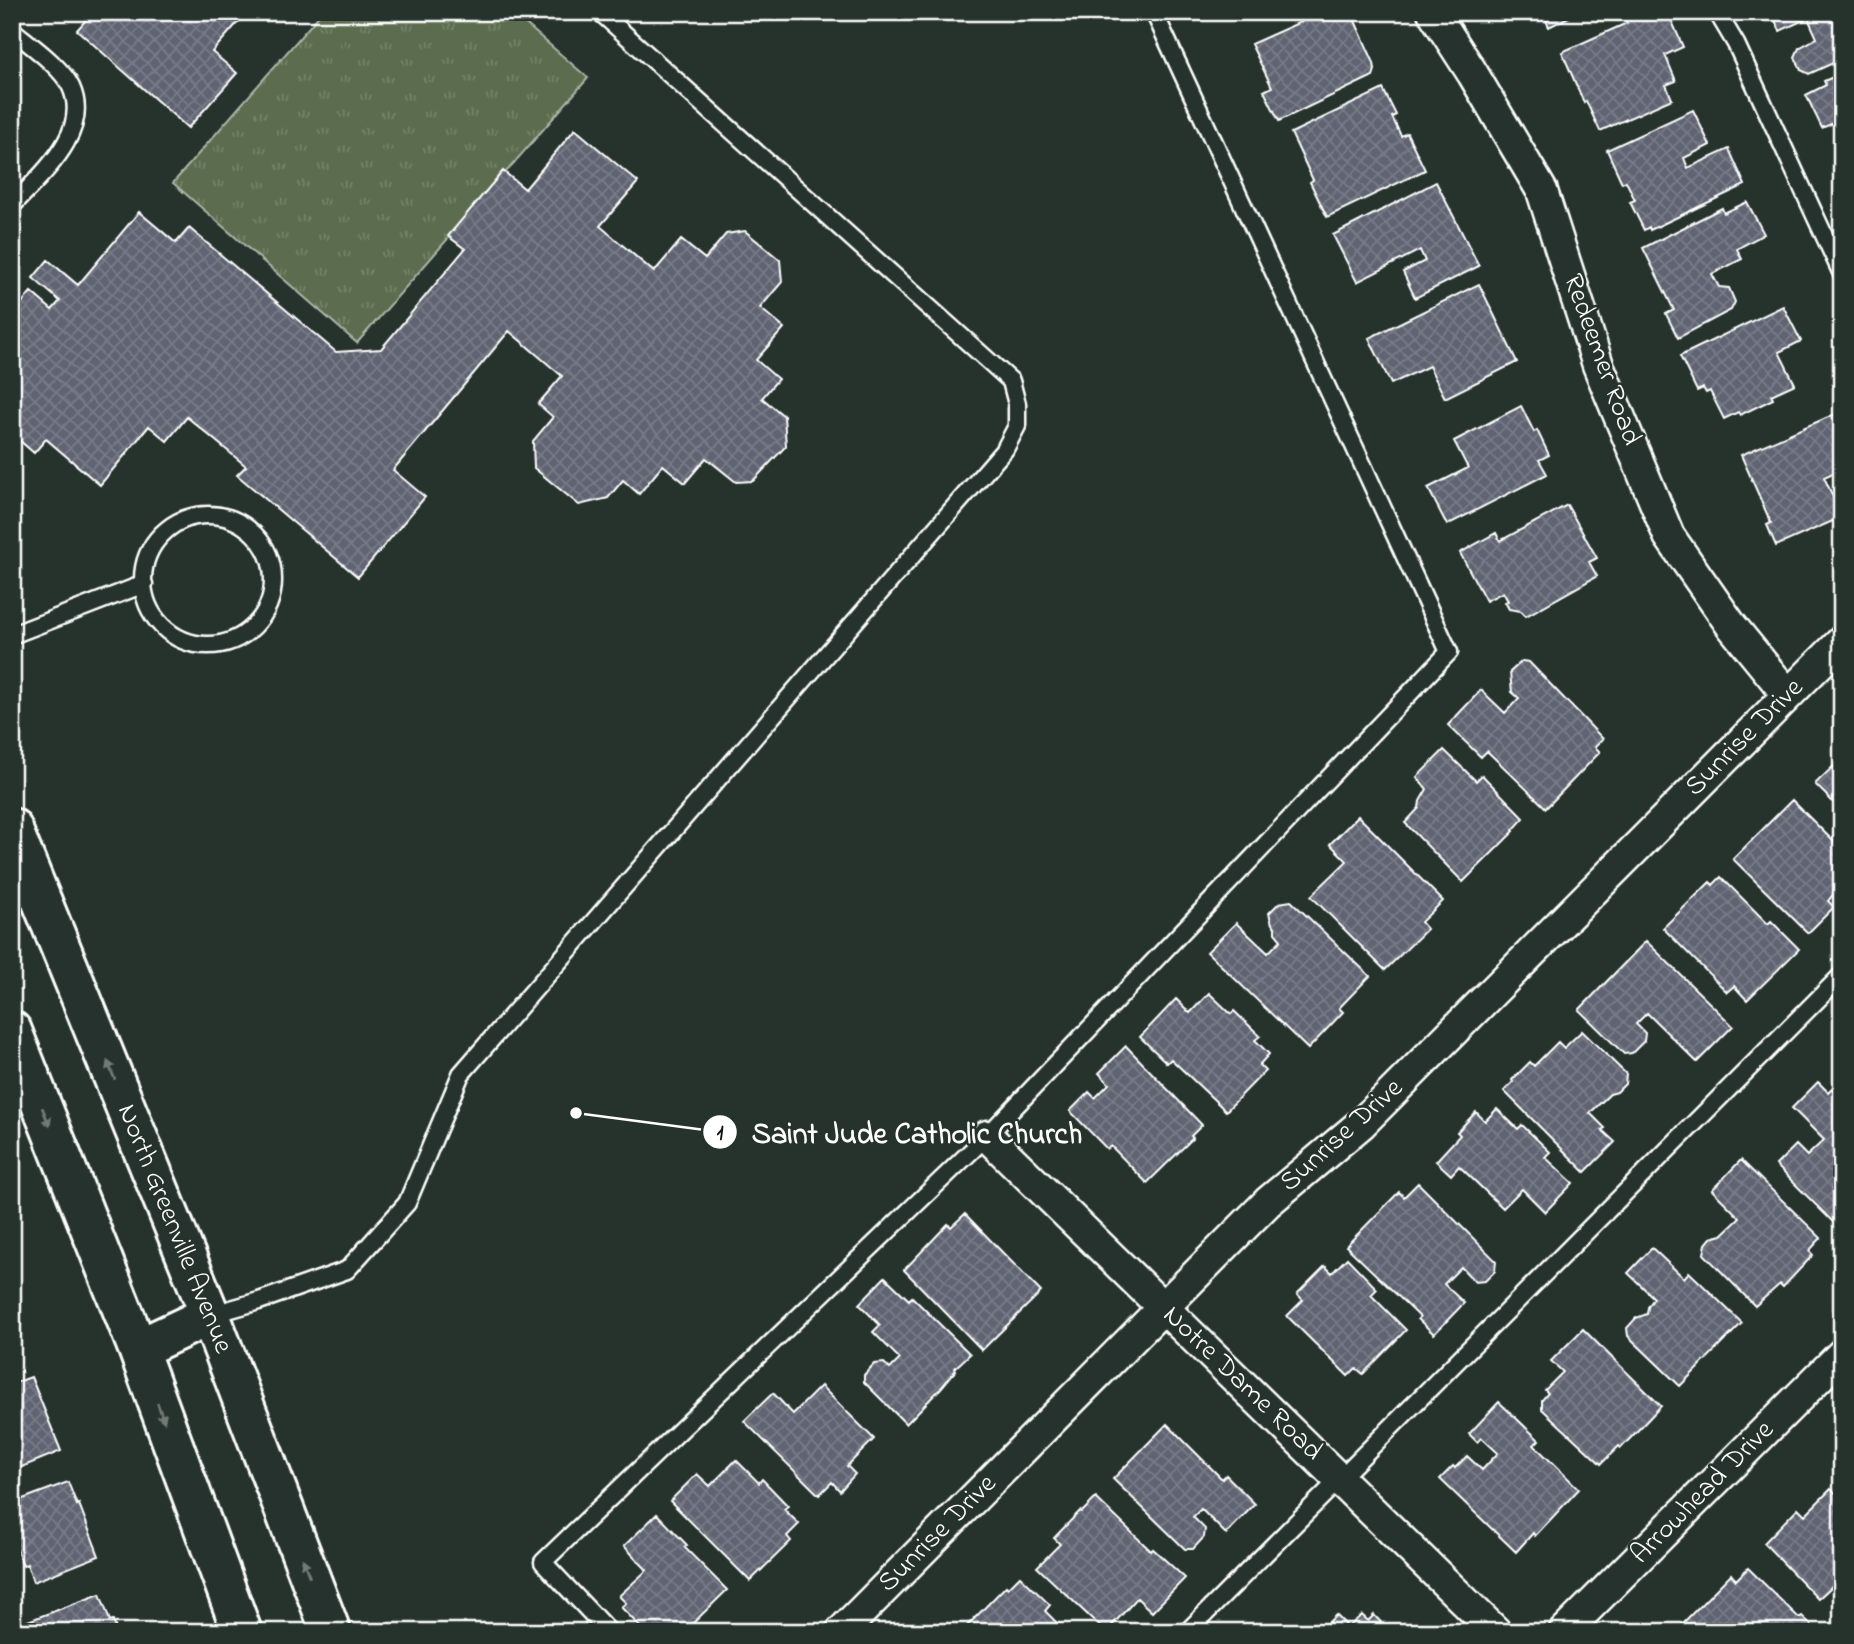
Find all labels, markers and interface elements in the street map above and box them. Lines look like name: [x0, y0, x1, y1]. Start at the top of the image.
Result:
street label: Redeemer Road: [1551, 269, 1651, 452]
street label: Sunrise Drive: [1676, 669, 1814, 807]
one-way arrow: [105, 1059, 116, 1080]
street label: Sunrise Drive: [1271, 1069, 1413, 1203]
street label: North Greenville Avenue: [105, 1098, 243, 1360]
one-way arrow: [41, 1107, 52, 1128]
callout: Saint Jude Catholic Church: [703, 1107, 1096, 1158]
text: Saint Jude Catholic Church: [752, 1114, 1082, 1158]
text: 1: [717, 1119, 724, 1149]
street label: Notre Dame Road: [1153, 1297, 1332, 1471]
one-way arrow: [156, 1403, 167, 1424]
street label: Arrowhead Drive: [1622, 1411, 1785, 1574]
street label: Sunrise Drive: [869, 1465, 1007, 1603]
one-way arrow: [301, 1557, 312, 1578]

